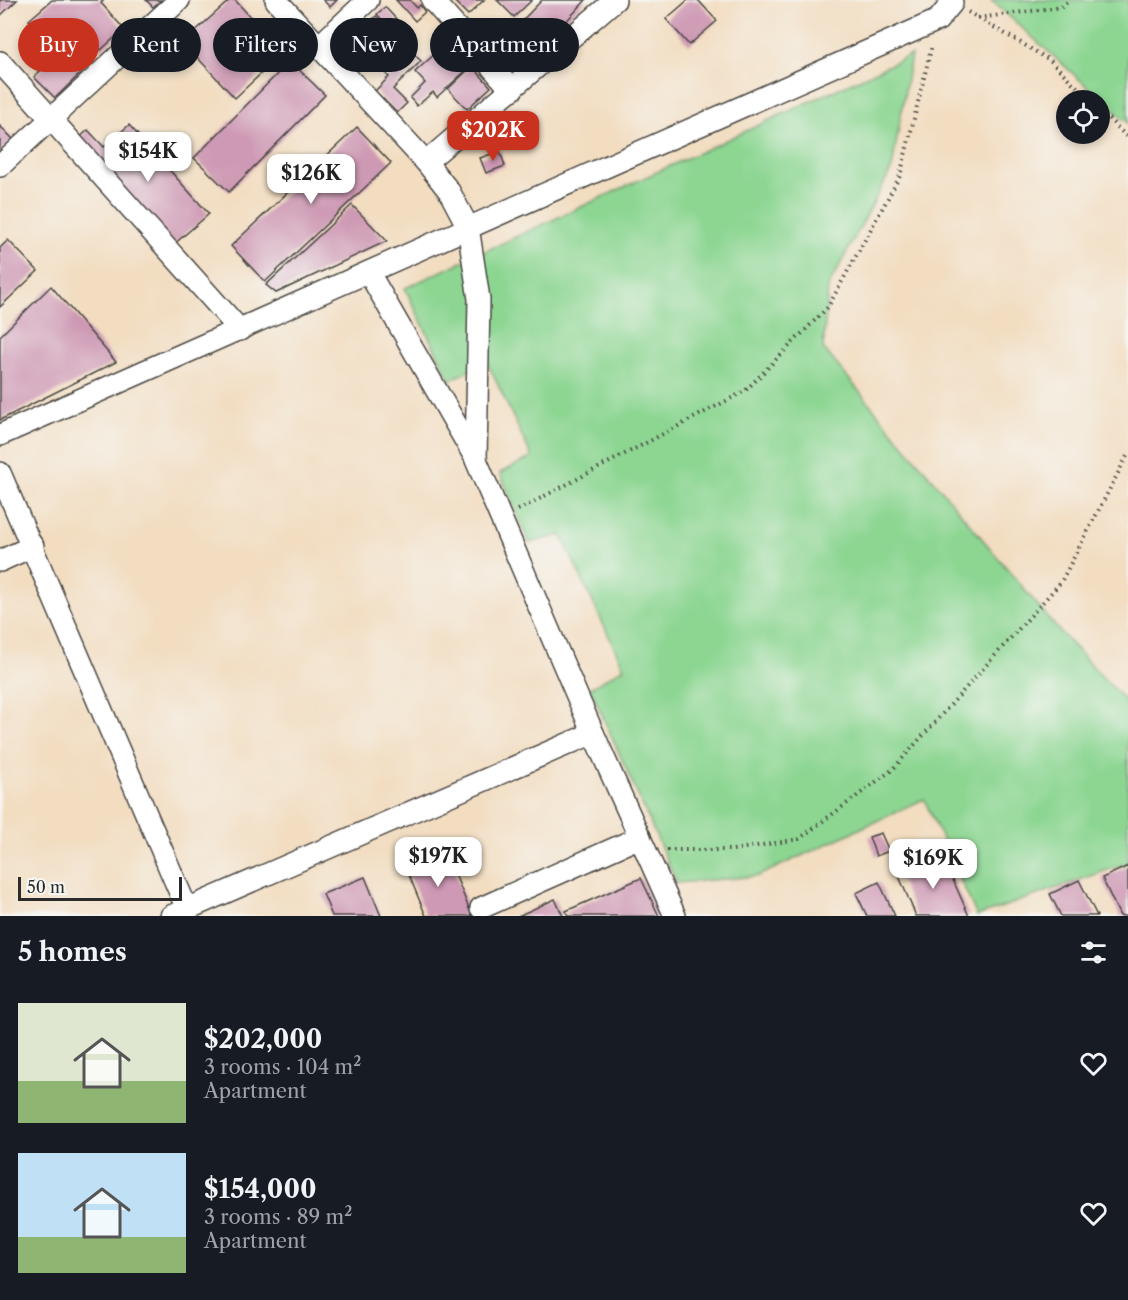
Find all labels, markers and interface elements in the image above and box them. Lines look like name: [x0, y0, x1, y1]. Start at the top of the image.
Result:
chip: Buy: [18, 18, 99, 72]
chip: Rent: [111, 18, 201, 72]
chip: Filters: [213, 18, 318, 72]
chip: New: [330, 18, 418, 72]
chip: Apartment: [430, 18, 579, 72]
map controls: [1056, 90, 1110, 144]
button: locate: [1056, 90, 1110, 144]
pin: $202K: [451, 111, 535, 162]
text: $202K: [461, 118, 525, 142]
pin: $154K: [106, 132, 190, 183]
text: $154K: [118, 139, 178, 163]
pin: $126K: [269, 154, 353, 205]
text: $126K: [281, 161, 341, 185]
pin: $197K: [396, 837, 480, 888]
pin: $169K: [891, 839, 975, 890]
text: $197K: [409, 844, 467, 868]
text: $169K: [903, 846, 963, 870]
scale bar: [18, 874, 182, 902]
text: 50 m: [27, 877, 65, 897]
text: 5 homes: [18, 936, 127, 968]
icon: filters: [1077, 936, 1110, 969]
text: $202,000: [204, 1023, 322, 1055]
icon: home: [66, 1027, 138, 1099]
icon: heart: [1077, 1047, 1110, 1080]
text: 3 rooms · 104 m²: [204, 1055, 361, 1079]
text: Apartment: [204, 1079, 307, 1103]
text: $154,000: [204, 1173, 317, 1205]
icon: home: [66, 1177, 138, 1249]
icon: heart: [1077, 1197, 1110, 1230]
text: 3 rooms · 89 m²: [204, 1205, 352, 1229]
text: Apartment: [204, 1229, 307, 1253]

